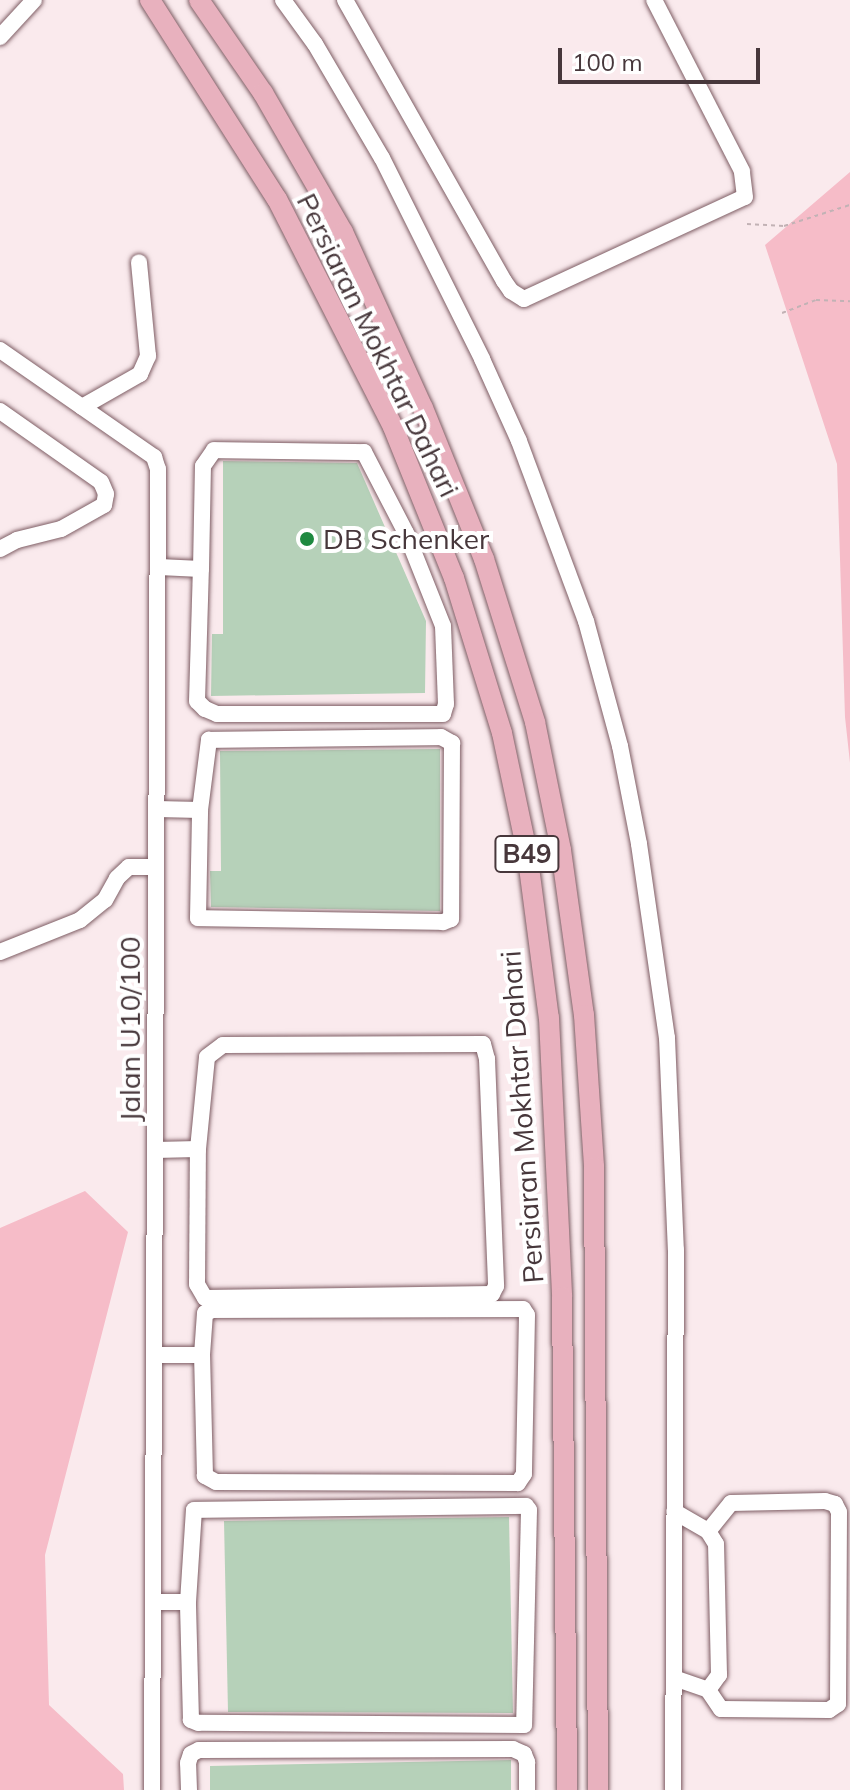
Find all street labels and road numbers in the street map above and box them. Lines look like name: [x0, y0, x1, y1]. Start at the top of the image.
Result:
street label: Persiaran Mokhtar Dahari: [290, 188, 466, 502]
road number: B49: [493, 832, 561, 876]
street label: Jalan U10/100: [113, 936, 147, 1122]
street label: Persiaran Mokhtar Dahari: [494, 950, 550, 1284]

